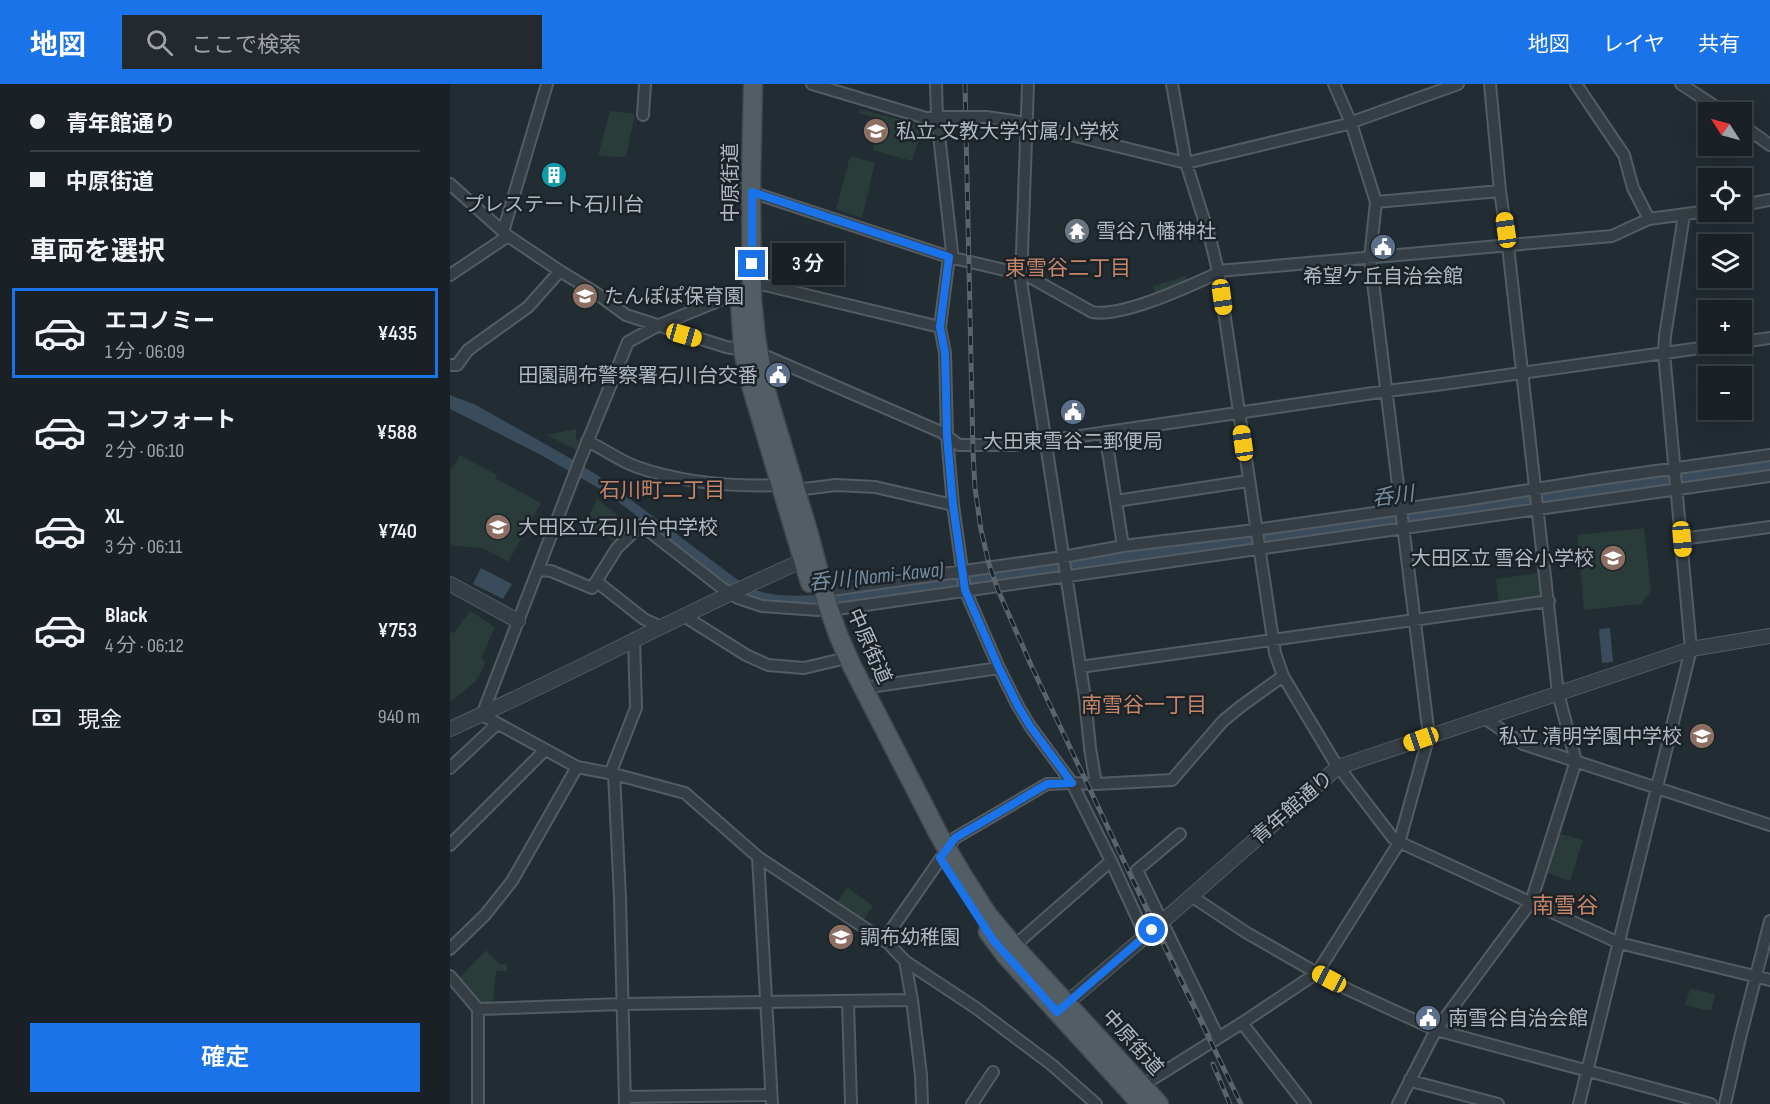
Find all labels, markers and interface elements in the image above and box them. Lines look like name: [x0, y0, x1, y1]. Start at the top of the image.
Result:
search box: [122, 15, 542, 69]
icon: search: [143, 26, 176, 59]
text: 地図: [30, 29, 86, 62]
text: ここで検索: [191, 32, 301, 59]
text: 地図: [1528, 32, 1570, 57]
text: レイヤ: [1603, 32, 1665, 57]
text: 共有: [1698, 32, 1740, 57]
north arrow: [1698, 102, 1752, 156]
map controls: [1698, 102, 1752, 420]
text: 青年館通り: [66, 111, 176, 138]
school or university icon: 私立 文教大学付属小学校: [861, 116, 891, 146]
place label: 私立 文教大学付属小学校: [896, 120, 1119, 144]
street label: 中原街道: [719, 143, 743, 223]
building icon: プレステート石川台: [539, 160, 569, 190]
button: locate: [1698, 168, 1752, 222]
text: 中原街道: [66, 169, 154, 196]
place label: プレステート石川台: [464, 193, 644, 217]
car: [1495, 211, 1517, 249]
temple icon: 雪谷八幡神社: [1062, 216, 1092, 246]
place label: 雪谷八幡神社: [1096, 220, 1216, 244]
public building icon: 希望ケ丘自治会館: [1368, 232, 1398, 262]
button: layers: [1698, 234, 1752, 288]
text: 車両を選択: [30, 236, 165, 268]
callout: 3 分: [773, 243, 845, 285]
route end: [738, 250, 765, 277]
text: 3 分: [792, 252, 824, 276]
district label: 東雪谷二丁目: [1005, 256, 1131, 281]
place label: 希望ケ丘自治会館: [1303, 265, 1463, 289]
car: [1211, 278, 1233, 316]
school or university icon: たんぽぽ保育園: [570, 281, 600, 311]
place label: たんぽぽ保育園: [604, 285, 744, 309]
button: +: [1698, 300, 1752, 354]
icon: car: [33, 306, 87, 360]
text: エコノミー: [105, 308, 215, 335]
text: ¥435: [377, 320, 417, 347]
car: [664, 321, 704, 349]
text: 1 分 · 06:09: [105, 340, 185, 364]
public building icon: 田園調布警察署石川台交番: [763, 360, 793, 390]
place label: 田園調布警察署石川台交番: [518, 364, 758, 388]
button: −: [1698, 366, 1752, 420]
public building icon: 大田東雪谷二郵便局: [1058, 397, 1088, 427]
icon: car: [33, 405, 87, 459]
text: コンフォート: [105, 407, 236, 434]
text: ¥588: [376, 419, 417, 446]
car: [1232, 424, 1254, 462]
place label: 大田東雪谷二郵便局: [983, 430, 1163, 454]
text: 2 分 · 06:10: [105, 439, 184, 463]
district label: 石川町二丁目: [599, 478, 725, 503]
water label: 呑川: [1371, 481, 1418, 512]
text: XL: [105, 503, 124, 530]
icon: car: [33, 504, 87, 558]
school or university icon: 大田区立石川台中学校: [483, 512, 513, 542]
place label: 大田区立石川台中学校: [518, 516, 718, 540]
text: ¥740: [378, 518, 417, 545]
car: [1671, 520, 1693, 558]
text: 3 分 · 06:11: [105, 535, 182, 559]
school or university icon: 大田区立 雪谷小学校: [1598, 543, 1628, 573]
place label: 大田区立 雪谷小学校: [1411, 547, 1594, 571]
water label: 呑川 (Nomi-Kawa): [807, 557, 945, 596]
text: Black: [105, 602, 147, 629]
icon: car: [33, 603, 87, 657]
street label: 中原街道: [842, 605, 896, 688]
text: ¥753: [378, 617, 417, 644]
text: 4 分 · 06:12: [105, 634, 184, 658]
district label: 南雪谷一丁目: [1081, 693, 1207, 718]
icon: cash: [30, 701, 63, 734]
text: 940 m: [378, 705, 420, 729]
text: 現金: [78, 707, 122, 734]
school or university icon: 私立 清明学園中学校: [1687, 721, 1717, 751]
car: [1401, 725, 1441, 753]
place label: 私立 清明学園中学校: [1499, 725, 1682, 749]
street label: 青年館通り: [1247, 766, 1338, 850]
district label: 南雪谷: [1532, 893, 1598, 920]
route start: [1138, 916, 1165, 943]
school or university icon: 調布幼稚園: [826, 922, 856, 952]
place label: 調布幼稚園: [860, 926, 960, 950]
car: [1309, 963, 1349, 995]
public building icon: 南雪谷自治会館: [1413, 1003, 1443, 1033]
street label: 中原街道: [1097, 1005, 1168, 1080]
place label: 南雪谷自治会館: [1448, 1007, 1588, 1031]
button: 確定: [30, 1023, 420, 1092]

